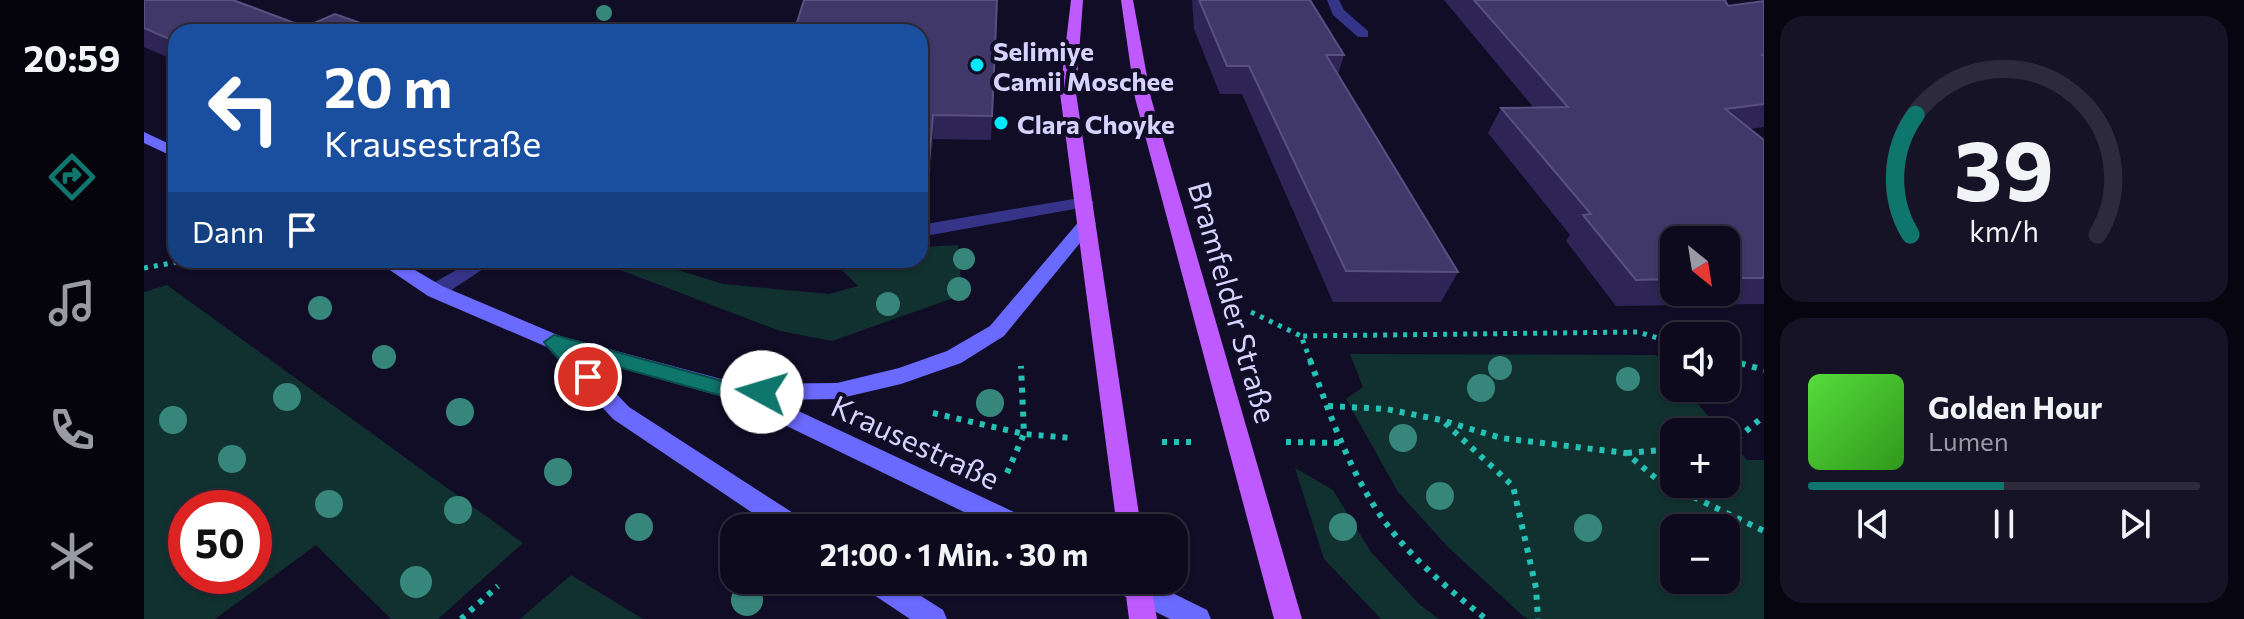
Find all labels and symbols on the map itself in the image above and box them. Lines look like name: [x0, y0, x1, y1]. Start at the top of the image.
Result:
place label: Selimiye Camii Moschee: [993, 35, 1174, 96]
marker: Selimiye Camii Moschee: [968, 56, 986, 74]
place label: Clara Choyke: [1017, 108, 1175, 139]
marker: Clara Choyke: [992, 114, 1010, 132]
street label: Bramfelder Straße: [1182, 177, 1286, 427]
north arrow: [1660, 226, 1740, 306]
pin: [554, 343, 622, 411]
position arrow: [720, 350, 804, 434]
street label: Krausestraße: [826, 386, 1006, 496]
speed limit sign: 50: [168, 490, 272, 594]

